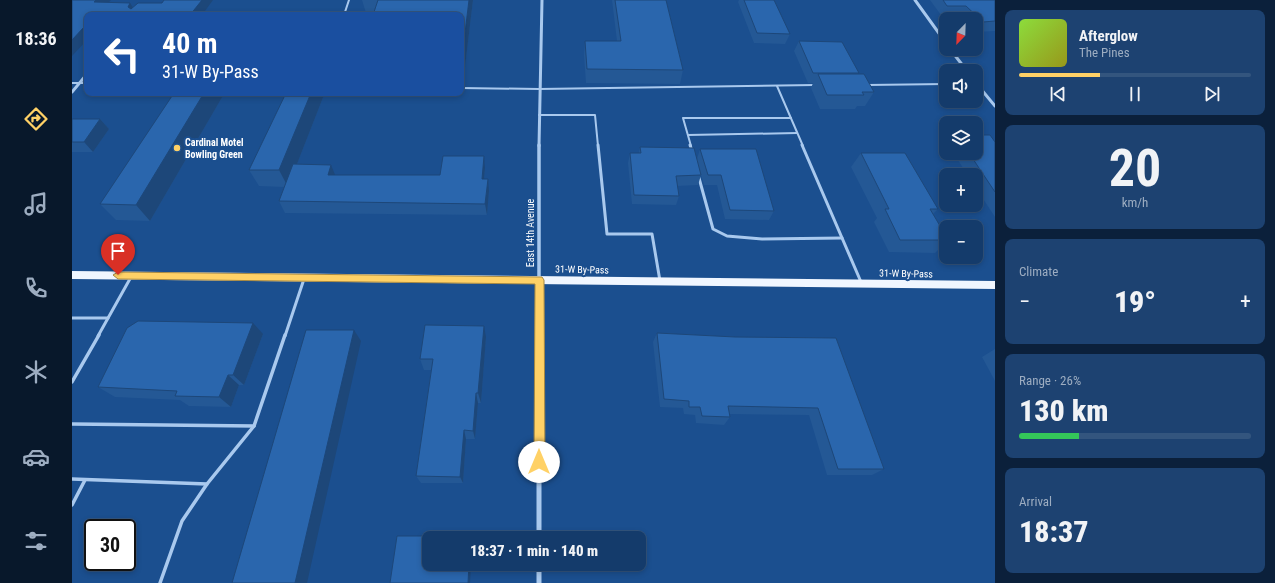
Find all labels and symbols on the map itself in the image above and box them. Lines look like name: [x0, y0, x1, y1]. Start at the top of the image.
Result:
north arrow: [939, 12, 983, 56]
place label: Cardinal Motel Bowling Green: [185, 137, 244, 160]
marker: Cardinal Motel Bowling Green: [172, 143, 182, 153]
street label: East 14th Avenue: [525, 199, 536, 267]
pin: [101, 234, 135, 275]
street label: 31-W By-Pass: [555, 264, 609, 275]
street label: 31-W By-Pass: [879, 268, 933, 279]
position arrow: [518, 441, 560, 483]
speed limit sign: 30: [84, 519, 136, 571]

